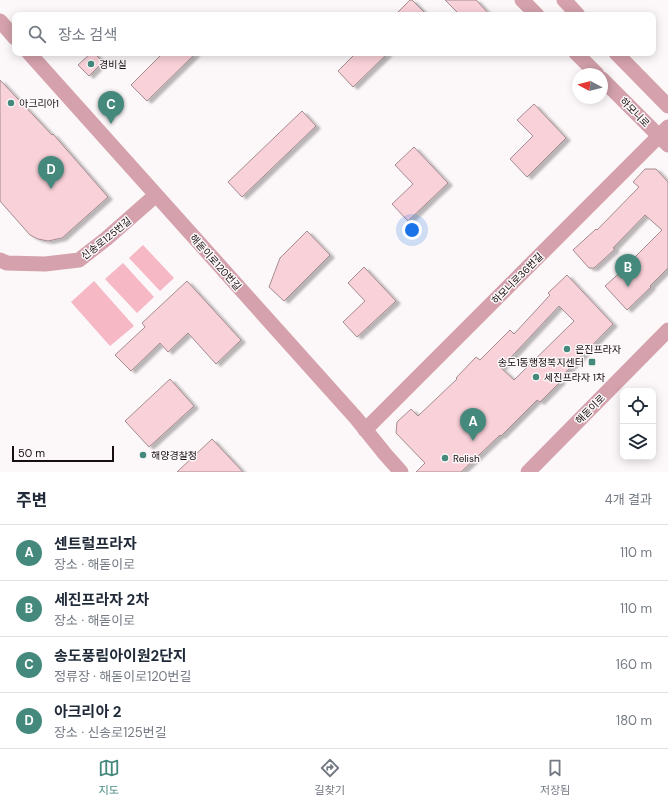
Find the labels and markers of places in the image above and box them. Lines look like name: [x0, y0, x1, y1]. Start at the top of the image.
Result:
place label: 경비실: [99, 58, 127, 71]
marker: 경비실: [86, 59, 96, 69]
pin: C: [98, 91, 124, 124]
place label: 아크리아1: [19, 97, 59, 110]
marker: 아크리아1: [6, 98, 16, 108]
pin: D: [38, 156, 64, 189]
pin: B: [615, 254, 641, 287]
place label: 은진프라자: [575, 343, 622, 356]
marker: 은진프라자: [562, 344, 572, 354]
place label: 송도1동행정복지센터: [498, 356, 584, 369]
marker: 송도1동행정복지센터: [587, 357, 597, 367]
place label: 세진프라자 1차: [544, 371, 606, 384]
marker: 세진프라자 1차: [531, 372, 541, 382]
pin: A: [460, 408, 486, 441]
place label: 해양경찰청: [151, 449, 197, 462]
marker: 해양경찰청: [138, 450, 148, 460]
place label: Relish: [453, 452, 480, 465]
marker: Relish: [440, 453, 450, 463]

